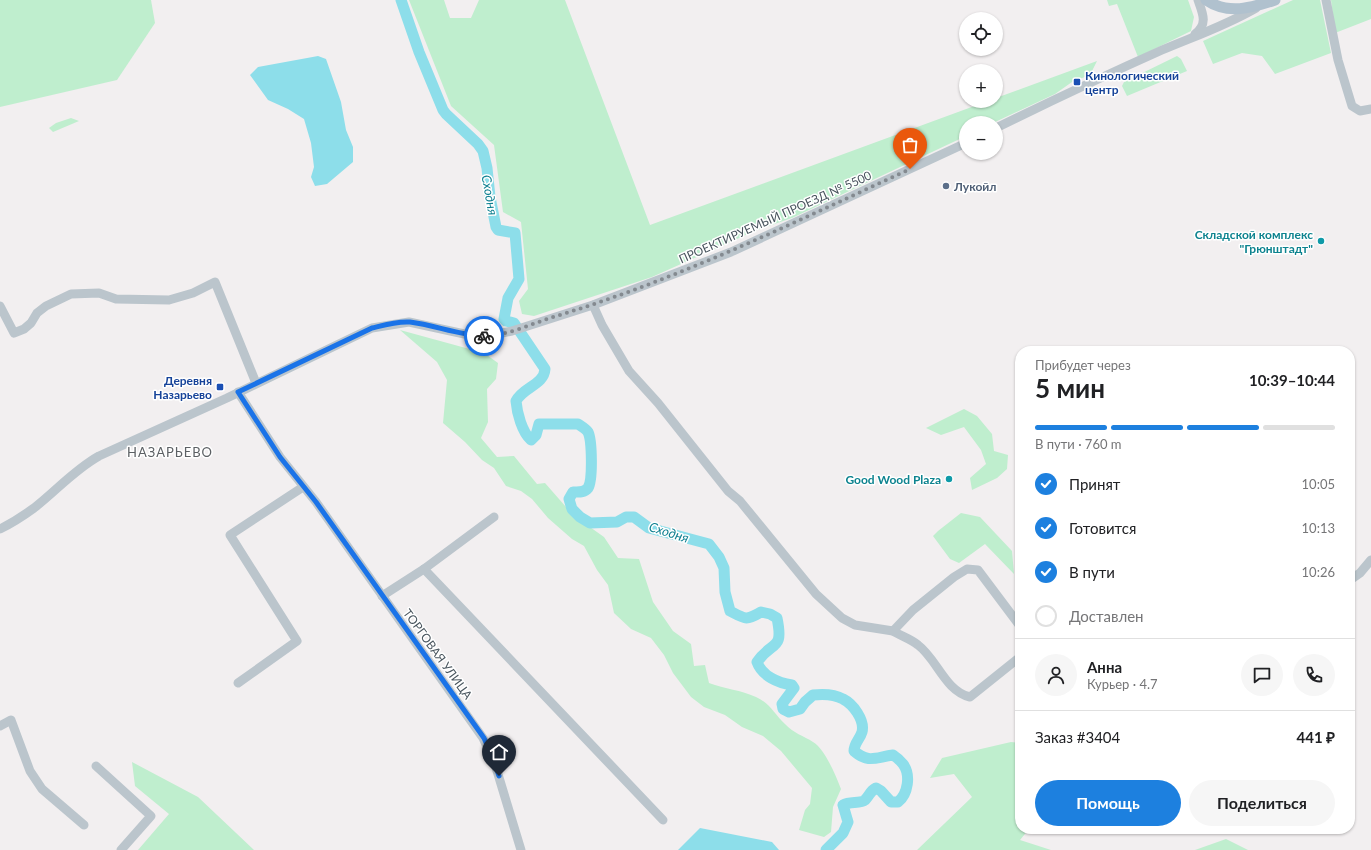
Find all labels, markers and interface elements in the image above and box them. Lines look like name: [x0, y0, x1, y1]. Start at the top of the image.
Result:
map controls: [959, 12, 1003, 160]
button: locate: [959, 12, 1003, 56]
button: +: [959, 64, 1003, 108]
place label: Кинологический центр: [1085, 68, 1179, 97]
marker: Кинологический центр: [1072, 77, 1082, 87]
button: −: [959, 116, 1003, 160]
pin: [893, 128, 927, 169]
icon: bag: [899, 134, 921, 156]
street label: ПРОЕКТИРУЕМЫЙ ПРОЕЗД № 5500: [676, 168, 874, 266]
water label: Сходня: [479, 174, 501, 216]
place label: Лукойл: [953, 179, 997, 194]
marker: Лукойл: [941, 181, 951, 191]
place label: Складской комплекс "Грюнштадт": [1195, 227, 1313, 256]
marker: Складской комплекс "Грюнштадт": [1316, 236, 1326, 246]
courier: [464, 316, 504, 356]
icon: bike: [473, 325, 495, 347]
text: Прибудет через: [1035, 357, 1131, 373]
text: 10:39–10:44: [1249, 371, 1335, 389]
text: 5 мин: [1035, 372, 1105, 404]
place label: Деревня Назарьево: [153, 373, 212, 402]
marker: Деревня Назарьево: [215, 382, 225, 392]
text: В пути · 760 m: [1035, 436, 1121, 452]
district label: НАЗАРЬЕВО: [127, 444, 213, 460]
place label: Good Wood Plaza: [845, 472, 941, 487]
icon: check: [1035, 473, 1057, 495]
marker: Good Wood Plaza: [944, 474, 954, 484]
text: Принят: [1069, 475, 1120, 493]
text: 10:05: [1302, 476, 1335, 492]
icon: check: [1035, 517, 1057, 539]
water label: Сходня: [647, 518, 691, 546]
text: Готовится: [1069, 519, 1136, 537]
text: 10:13: [1302, 520, 1335, 536]
icon: check: [1035, 561, 1057, 583]
text: В пути: [1069, 563, 1115, 581]
text: 10:26: [1302, 564, 1335, 580]
street label: ТОРГОВАЯ УЛИЦА: [400, 606, 476, 703]
text: Доставлен: [1069, 607, 1144, 625]
button: person: [1035, 654, 1077, 696]
button: chat: [1241, 654, 1283, 696]
button: phone: [1293, 654, 1335, 696]
text: Анна: [1087, 658, 1122, 676]
text: Курьер · 4.7: [1087, 676, 1158, 692]
text: Заказ #3404: [1035, 728, 1120, 746]
text: 441 ₽: [1297, 728, 1335, 746]
pin: [482, 735, 516, 776]
icon: home: [488, 741, 510, 763]
button: Помощь: [1035, 780, 1181, 826]
button: Поделиться: [1189, 780, 1335, 826]

